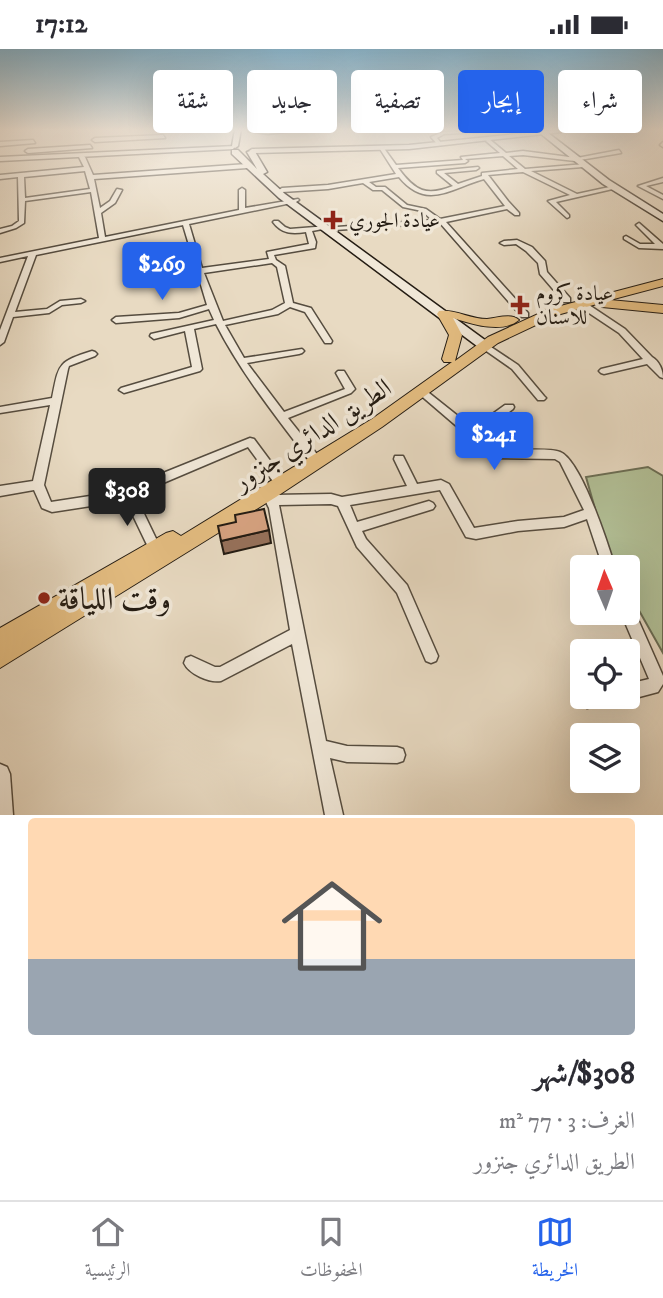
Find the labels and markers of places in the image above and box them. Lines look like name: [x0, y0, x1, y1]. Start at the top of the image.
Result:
place label: عيادة الجوري: [349, 208, 440, 236]
marker: عيادة الجوري: [323, 210, 343, 230]
pin: $269: [121, 243, 203, 302]
place label: عيادة كروم للاسنان: [536, 281, 613, 331]
marker: عيادة كروم للاسنان: [510, 295, 530, 315]
pin: $241: [453, 413, 535, 472]
pin: $308: [86, 469, 168, 528]
place label: وقت اللياقة: [58, 580, 171, 620]
marker: وقت اللياقة: [36, 590, 52, 606]

